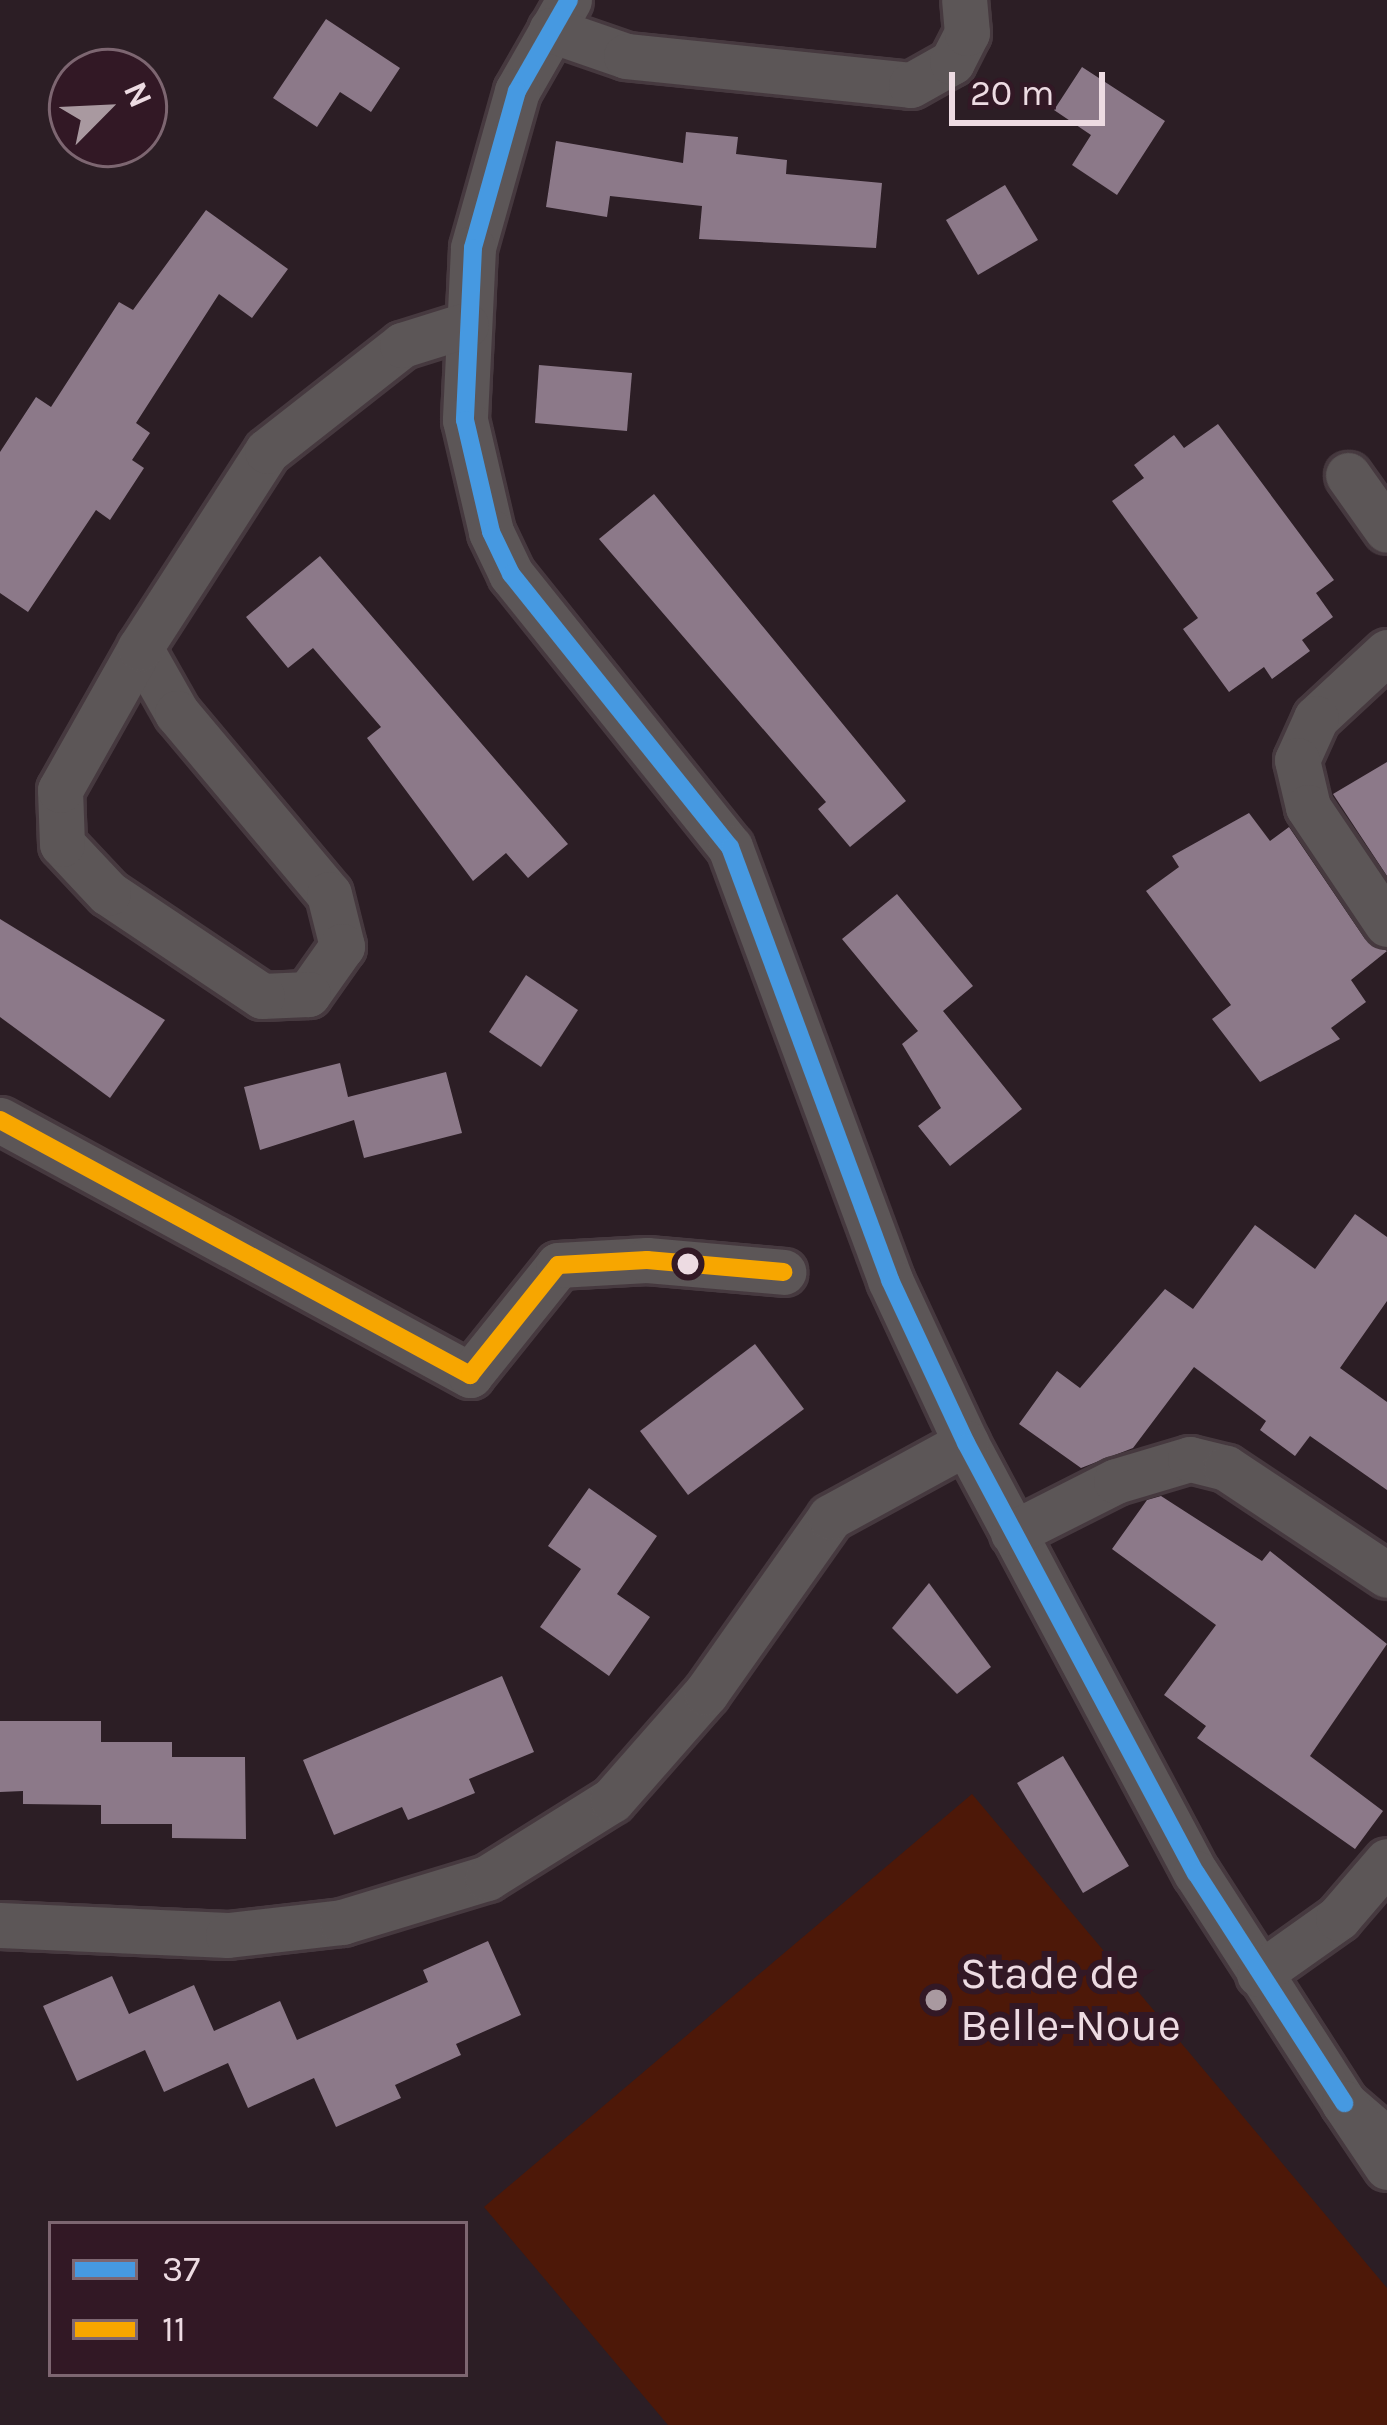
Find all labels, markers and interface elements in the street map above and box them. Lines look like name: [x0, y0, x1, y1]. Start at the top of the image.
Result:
north arrow: [48, 48, 168, 168]
scale bar: [955, 48, 1111, 122]
text: 20 m: [970, 72, 1054, 114]
text: N: [116, 76, 160, 113]
unlabelled marker: [677, 1253, 699, 1275]
place label: Stade de Belle-Noue: [960, 1947, 1181, 2053]
marker: Stade de Belle-Noue: [923, 1987, 949, 2013]
legend: [48, 2221, 468, 2377]
text: 37: [162, 2248, 200, 2290]
text: 11: [162, 2308, 186, 2350]

